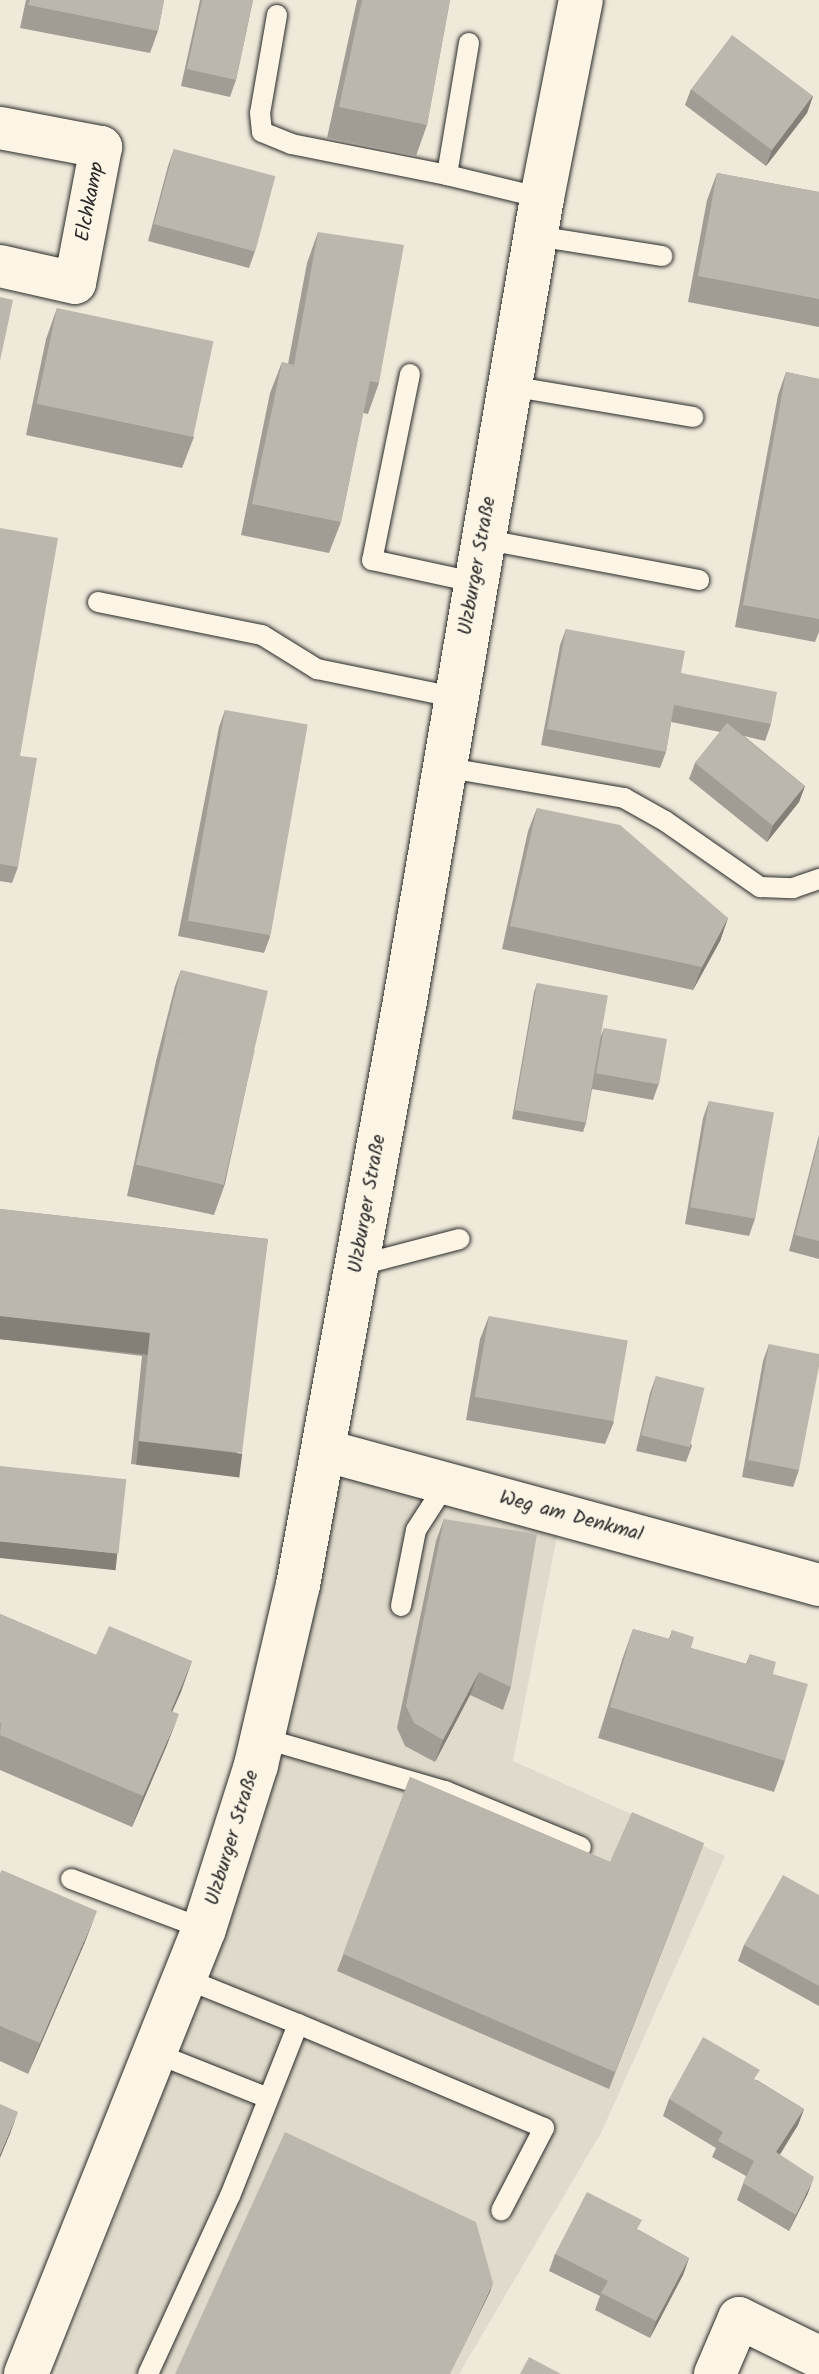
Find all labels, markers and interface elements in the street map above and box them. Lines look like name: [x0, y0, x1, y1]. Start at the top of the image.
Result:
street label: Elchkamp: [72, 160, 110, 244]
street label: Ulzburger Straße: [454, 495, 502, 637]
street label: Ulzburger Straße: [344, 1133, 392, 1275]
street label: Weg am Denkmal: [497, 1486, 645, 1548]
street label: Ulzburger Straße: [201, 1767, 265, 1909]

